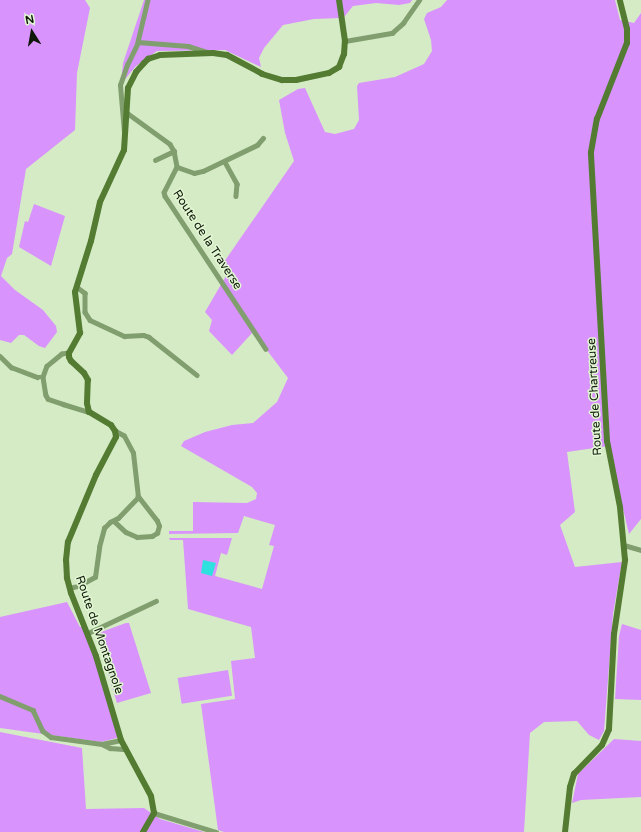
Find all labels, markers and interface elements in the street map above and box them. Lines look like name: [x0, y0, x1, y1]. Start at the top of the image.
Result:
north arrow: [12, 12, 52, 52]
text: N: [24, 13, 35, 27]
street label: Route de la Traverse: [169, 187, 245, 293]
street label: Route de Chartreuse: [585, 338, 605, 456]
street label: Route de Montagnole: [72, 574, 126, 696]

